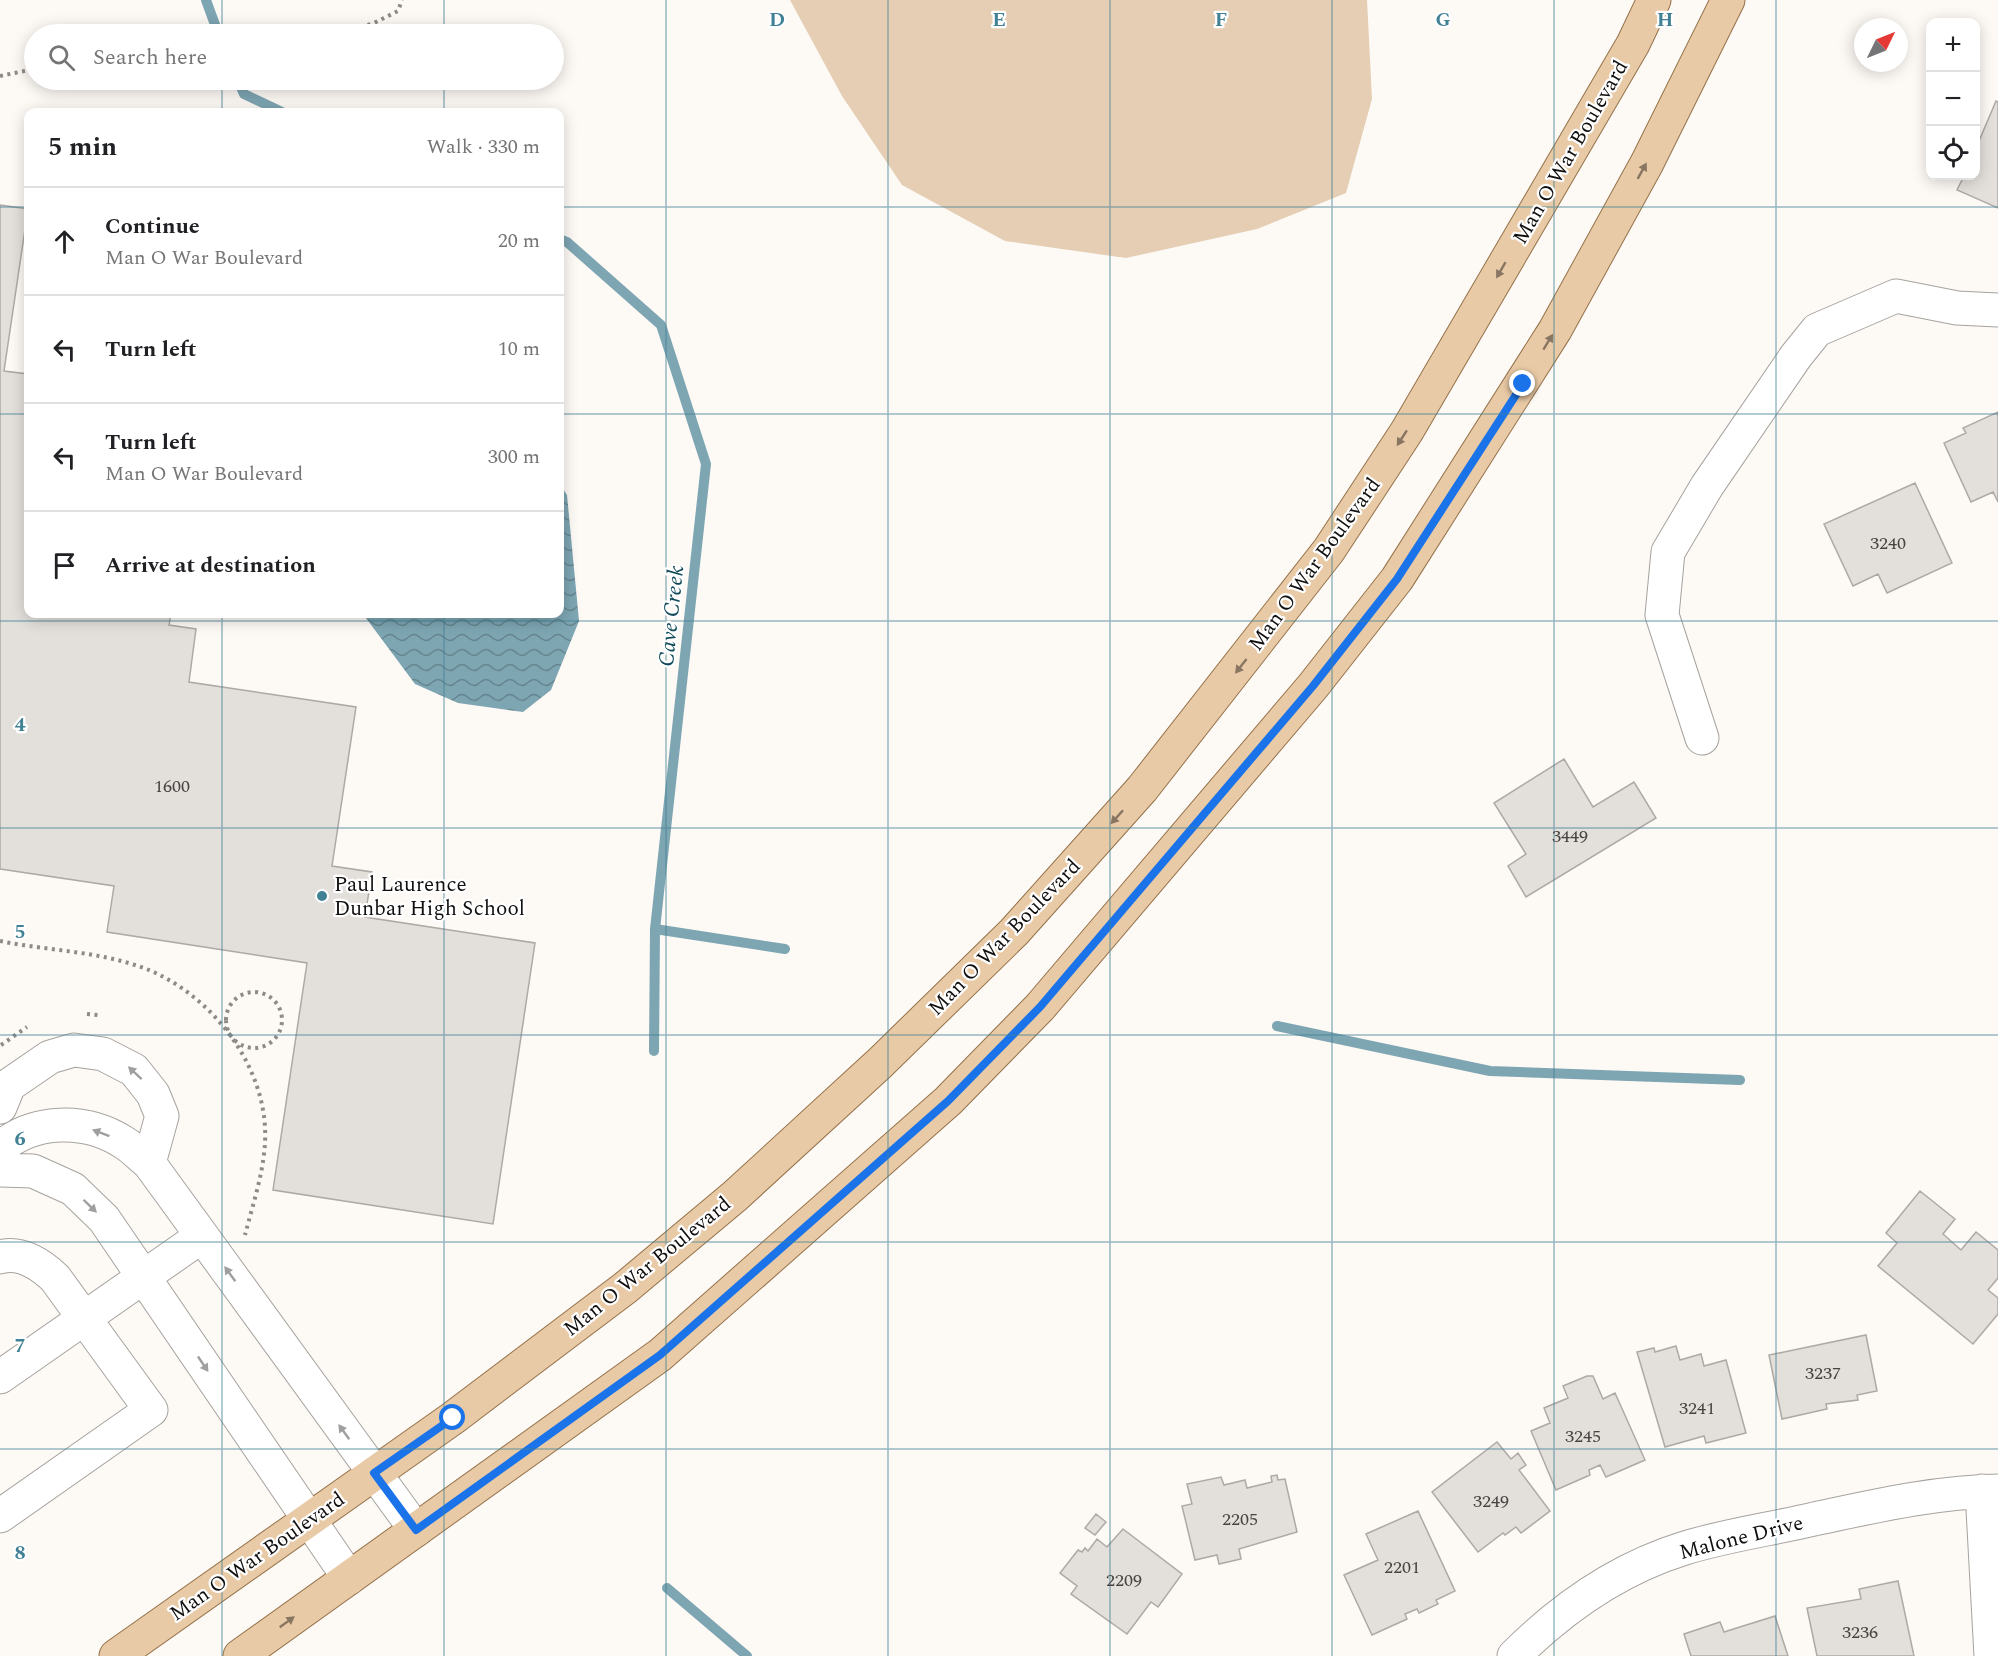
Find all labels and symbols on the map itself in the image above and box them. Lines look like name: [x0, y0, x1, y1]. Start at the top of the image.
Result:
text: D: [769, 5, 785, 35]
text: E: [992, 5, 1006, 35]
text: F: [1215, 5, 1227, 35]
text: G: [1435, 5, 1451, 35]
text: H: [1657, 5, 1673, 35]
north arrow: [1854, 18, 1908, 72]
street label: Man O War Boulevard: [1505, 54, 1637, 251]
one-way arrow: [1637, 163, 1647, 180]
one-way arrow: [1496, 262, 1506, 279]
one-way arrow: [1542, 334, 1553, 350]
route end: [1509, 370, 1535, 396]
one-way arrow: [1397, 430, 1408, 446]
street label: Man O War Boulevard: [1241, 471, 1389, 658]
house number: 3240: [1870, 530, 1906, 557]
water label: Cave Creek: [650, 564, 693, 668]
one-way arrow: [1235, 658, 1247, 673]
text: 4: [14, 710, 26, 740]
house number: 1600: [154, 773, 190, 800]
one-way arrow: [1110, 809, 1124, 824]
house number: 3449: [1552, 823, 1588, 850]
street label: Man O War Boulevard: [921, 852, 1088, 1024]
place label: Paul Laurence Dunbar High School: [334, 869, 525, 925]
marker: Paul Laurence Dunbar High School: [315, 889, 329, 903]
text: 5: [14, 917, 26, 947]
one-way arrow: [127, 1066, 142, 1080]
text: 6: [14, 1124, 26, 1154]
one-way arrow: [91, 1128, 109, 1138]
street label: Man O War Boulevard: [557, 1189, 739, 1345]
one-way arrow: [82, 1198, 96, 1212]
one-way arrow: [224, 1267, 236, 1283]
text: 7: [14, 1331, 26, 1361]
one-way arrow: [197, 1356, 209, 1372]
house number: 3237: [1805, 1360, 1841, 1387]
house number: 3241: [1679, 1395, 1715, 1422]
route start: [439, 1404, 465, 1430]
house number: 3245: [1565, 1423, 1601, 1450]
one-way arrow: [339, 1424, 350, 1440]
street label: Man O War Boulevard: [163, 1484, 352, 1630]
house number: 3249: [1473, 1488, 1509, 1515]
house number: 2205: [1222, 1506, 1258, 1533]
street label: Malone Drive: [1676, 1507, 1807, 1569]
text: 8: [14, 1538, 26, 1568]
house number: 2201: [1384, 1554, 1420, 1581]
house number: 2209: [1106, 1567, 1142, 1594]
one-way arrow: [279, 1616, 295, 1628]
house number: 3236: [1842, 1619, 1878, 1646]

